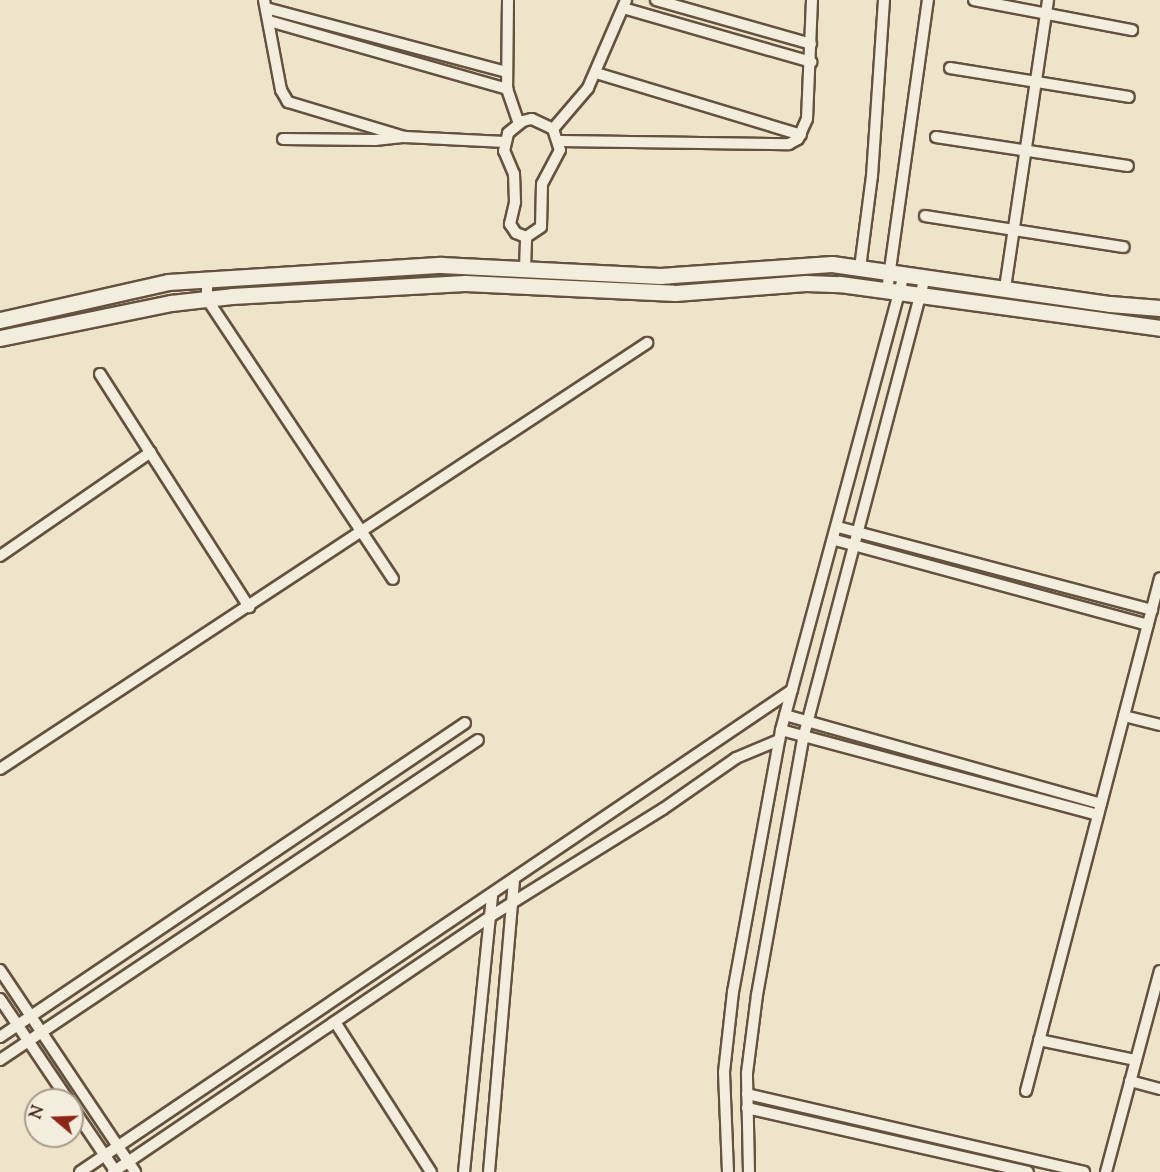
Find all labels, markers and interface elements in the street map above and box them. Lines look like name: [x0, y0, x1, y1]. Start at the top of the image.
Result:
north arrow: [24, 1088, 84, 1148]
text: N: [25, 1103, 51, 1122]

